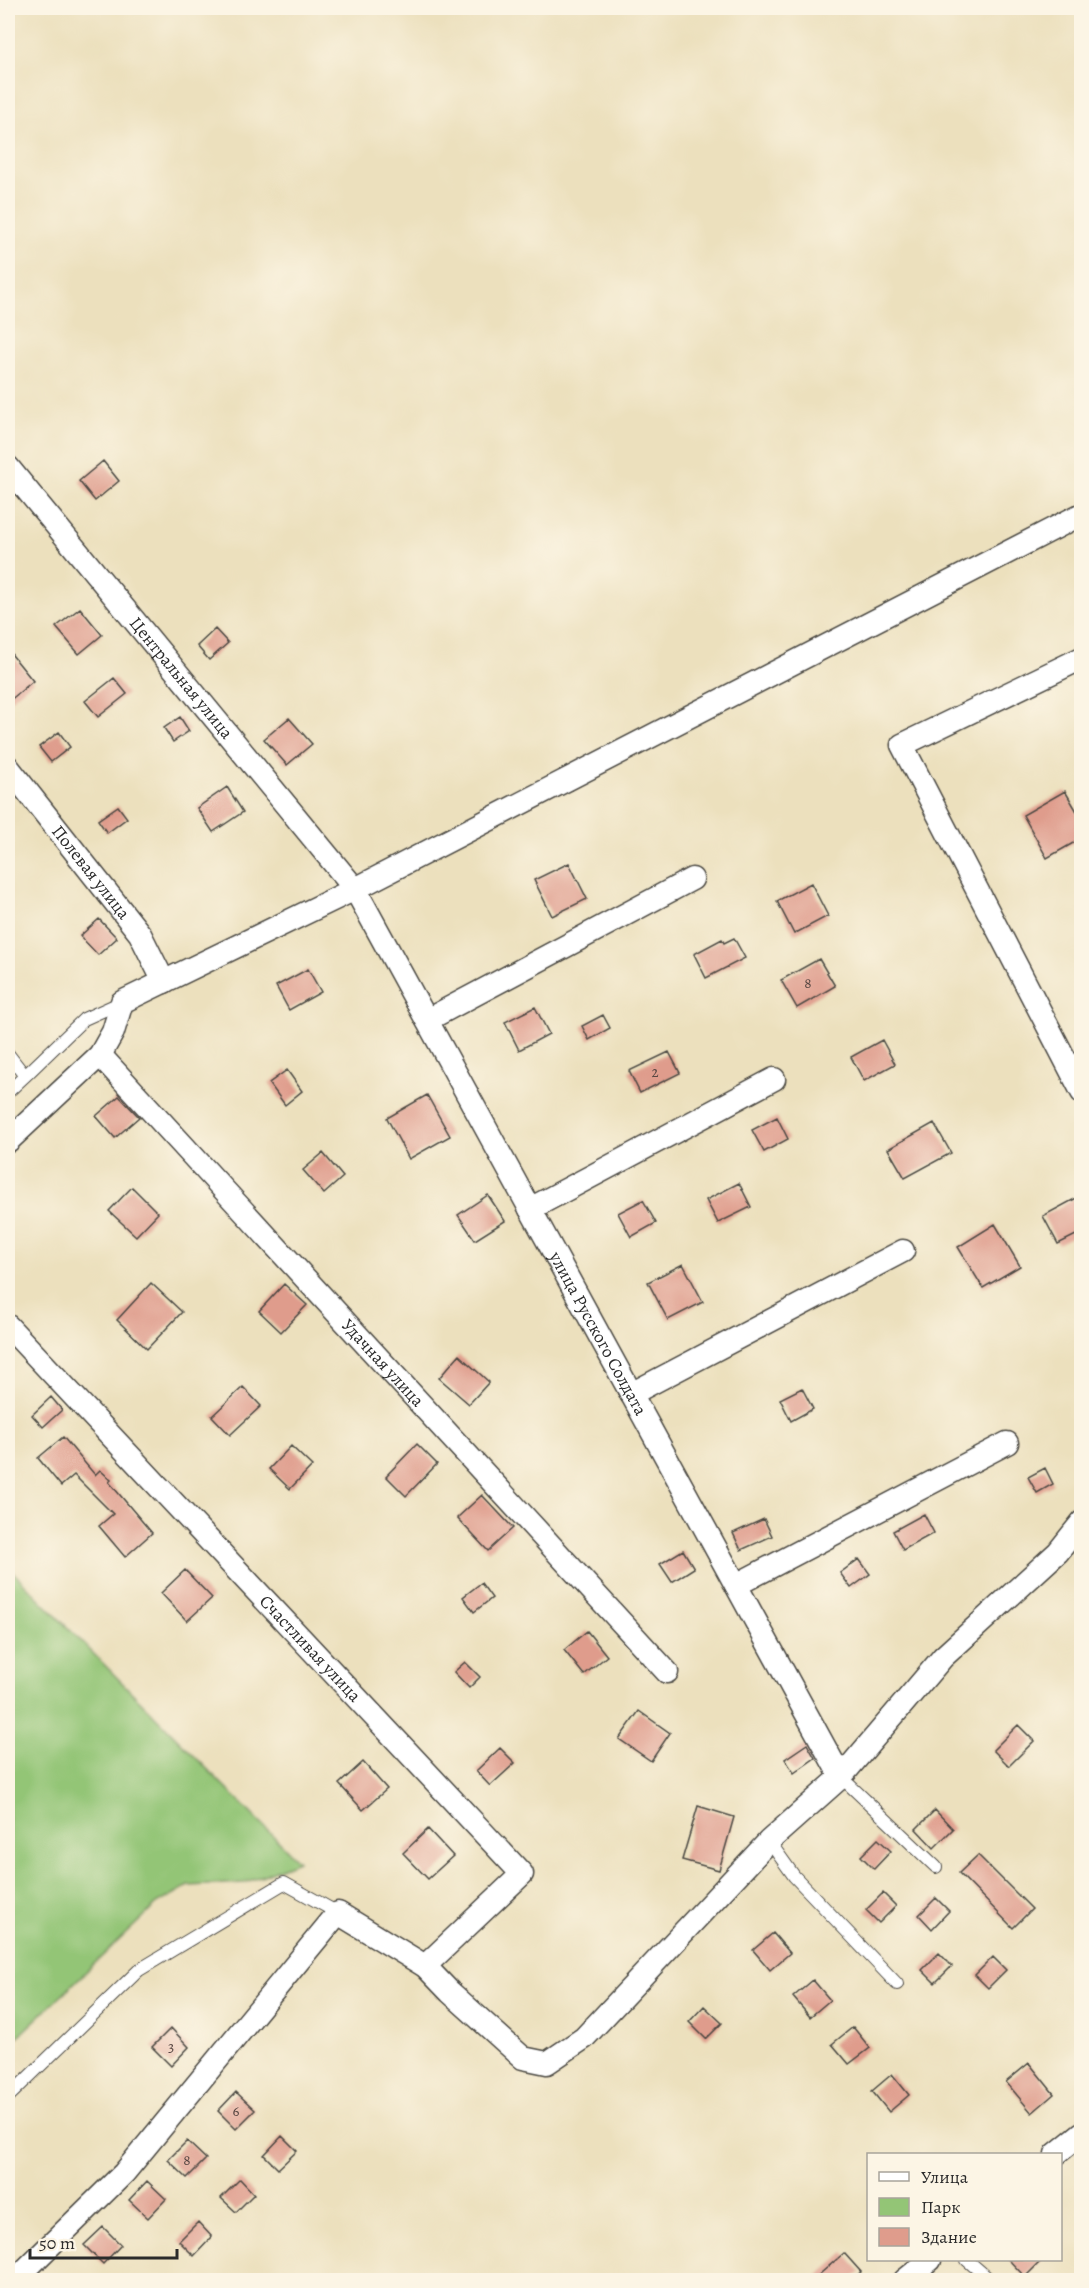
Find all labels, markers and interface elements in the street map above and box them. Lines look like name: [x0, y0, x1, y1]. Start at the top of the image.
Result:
street label: Центральная улица: [124, 612, 239, 744]
street label: Полевая улица: [46, 820, 136, 925]
house number: 8: [804, 973, 812, 993]
house number: 2: [651, 1062, 659, 1082]
street label: улица Русского Солдата: [543, 1246, 653, 1420]
street label: Удачная улица: [336, 1313, 430, 1413]
street label: Счастливая улица: [254, 1590, 367, 1708]
house number: 3: [168, 2037, 174, 2057]
house number: 6: [233, 2101, 240, 2121]
house number: 8: [183, 2150, 191, 2170]
legend: [867, 2153, 1062, 2261]
text: Улица: [921, 2165, 969, 2189]
text: Парк: [921, 2195, 961, 2219]
scale bar: [30, 2222, 177, 2260]
text: Здание: [921, 2225, 977, 2249]
text: 50 m: [39, 2231, 75, 2255]

